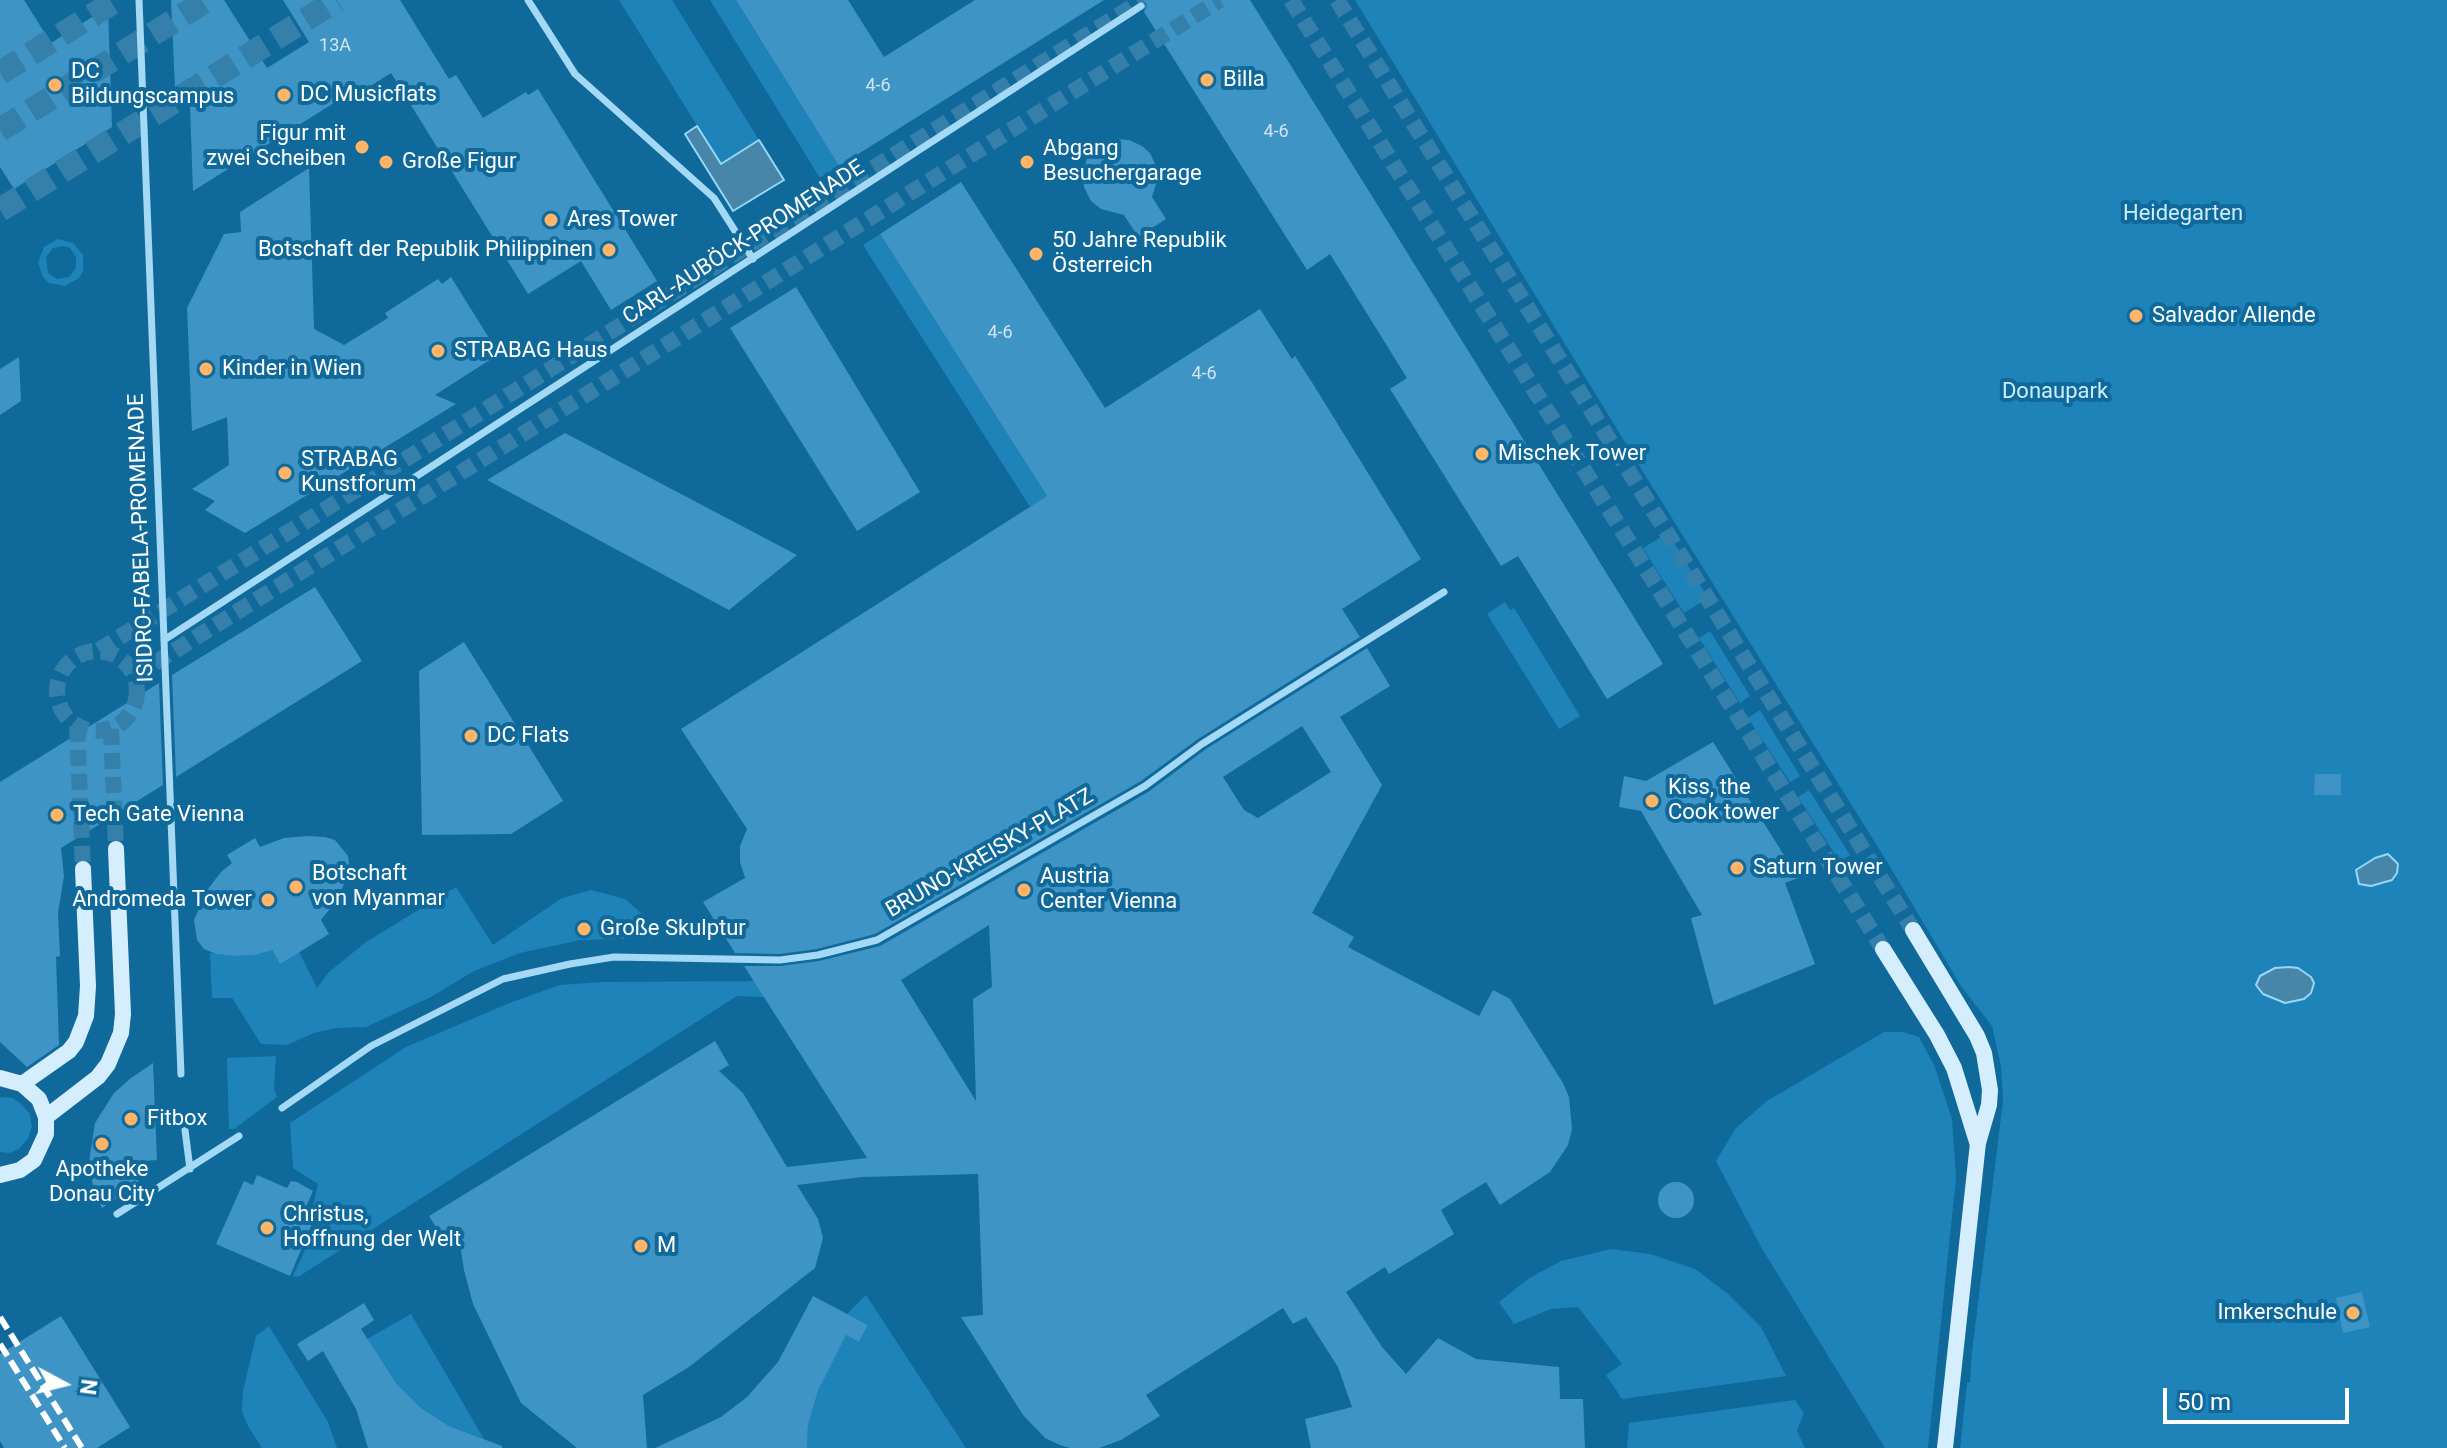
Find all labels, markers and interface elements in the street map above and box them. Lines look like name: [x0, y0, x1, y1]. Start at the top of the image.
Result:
house number: 13A: [319, 35, 351, 57]
place label: DC Bildungscampus: [71, 59, 234, 110]
place label: Billa: [1223, 67, 1265, 93]
marker: Billa: [1198, 71, 1216, 89]
house number: 4-6: [865, 75, 891, 97]
marker: DC Bildungscampus: [46, 76, 64, 94]
place label: DC Musicflats: [300, 82, 437, 108]
marker: DC Musicflats: [275, 86, 293, 104]
place label: Figur mit zwei Scheiben: [206, 121, 346, 172]
house number: 4-6: [1263, 121, 1289, 143]
place label: Abgang Besuchergarage: [1043, 136, 1202, 188]
marker: Figur mit zwei Scheiben: [353, 138, 371, 156]
place label: Große Figur: [402, 149, 516, 175]
marker: Große Figur: [377, 153, 395, 171]
marker: Abgang Besuchergarage: [1018, 153, 1036, 171]
street label: CARL-AUBÖCK-PROMENADE: [618, 155, 870, 331]
park label: Heidegarten: [2123, 201, 2243, 227]
place label: Ares Tower: [567, 207, 677, 233]
marker: Ares Tower: [542, 211, 560, 229]
place label: 50 Jahre Republik Österreich: [1052, 228, 1227, 280]
place label: Botschaft der Republik Philippinen: [258, 237, 593, 263]
marker: Botschaft der Republik Philippinen: [600, 241, 618, 259]
marker: 50 Jahre Republik Österreich: [1027, 245, 1045, 263]
place label: Salvador Allende: [2152, 303, 2316, 329]
marker: Salvador Allende: [2127, 307, 2145, 325]
house number: 4-6: [987, 322, 1013, 344]
place label: STRABAG Haus: [454, 338, 608, 364]
marker: STRABAG Haus: [429, 342, 447, 360]
place label: Kinder in Wien: [222, 356, 362, 382]
marker: Kinder in Wien: [197, 360, 215, 378]
house number: 4-6: [1191, 363, 1217, 385]
park label: Donaupark: [2002, 379, 2108, 405]
street label: ISIDRO-FABELA-PROMENADE: [124, 393, 160, 683]
place label: Mischek Tower: [1498, 441, 1646, 467]
marker: Mischek Tower: [1473, 445, 1491, 463]
place label: STRABAG Kunstforum: [301, 447, 416, 498]
marker: STRABAG Kunstforum: [276, 464, 294, 482]
place label: DC Flats: [487, 723, 569, 749]
marker: DC Flats: [462, 727, 480, 745]
place label: Kiss, the Cook tower: [1668, 775, 1779, 826]
street label: BRUNO-KREISKY-PLATZ: [882, 784, 1098, 924]
marker: Kiss, the Cook tower: [1643, 792, 1661, 810]
place label: Tech Gate Vienna: [73, 802, 244, 828]
marker: Tech Gate Vienna: [48, 806, 66, 824]
place label: Saturn Tower: [1753, 855, 1883, 881]
marker: Saturn Tower: [1728, 859, 1746, 877]
place label: Botschaft von Myanmar: [312, 861, 445, 912]
place label: Austria Center Vienna: [1040, 864, 1177, 916]
marker: Botschaft von Myanmar: [287, 878, 305, 896]
marker: Austria Center Vienna: [1015, 881, 1033, 899]
place label: Andromeda Tower: [72, 887, 252, 913]
marker: Andromeda Tower: [259, 891, 277, 909]
place label: Große Skulptur: [600, 916, 746, 942]
marker: Große Skulptur: [575, 920, 593, 938]
place label: Fitbox: [147, 1106, 207, 1132]
marker: Fitbox: [122, 1110, 140, 1128]
marker: Apotheke Donau City: [93, 1135, 111, 1153]
place label: Apotheke Donau City: [49, 1157, 155, 1208]
place label: Christus, Hoffnung der Welt: [283, 1202, 461, 1254]
marker: Christus, Hoffnung der Welt: [258, 1219, 276, 1237]
place label: M: [657, 1233, 676, 1259]
marker: M: [632, 1237, 650, 1255]
place label: Imkerschule: [2218, 1300, 2337, 1326]
marker: Imkerschule: [2344, 1304, 2362, 1322]
north arrow: [24, 1344, 104, 1424]
scale bar: [2167, 1372, 2353, 1422]
text: N: [75, 1378, 102, 1396]
text: 50 m: [2177, 1388, 2231, 1416]

